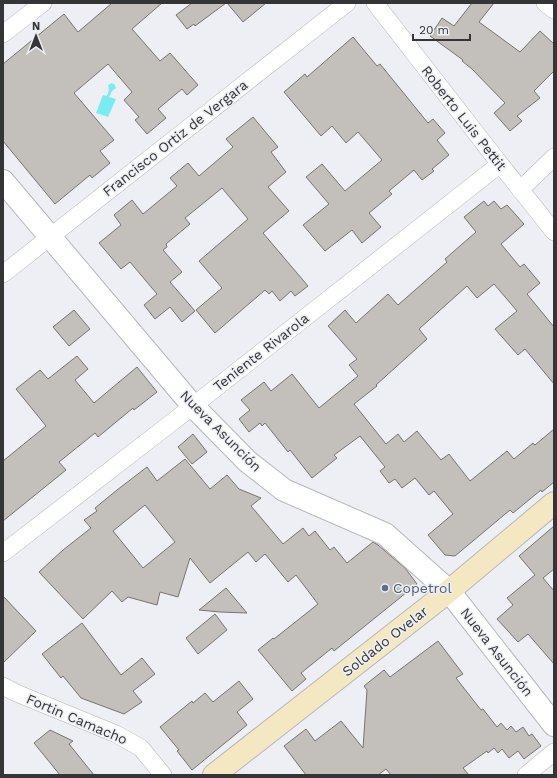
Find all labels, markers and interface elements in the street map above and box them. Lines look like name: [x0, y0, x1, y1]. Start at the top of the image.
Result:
north arrow: [16, 16, 56, 56]
scale bar: [413, 16, 470, 42]
text: N: [32, 20, 40, 33]
text: 20 m: [419, 23, 449, 37]
street label: Roberto Luis Pettit: [418, 63, 510, 173]
street label: Francisco Ortiz de Vergara: [99, 76, 251, 200]
street label: Teniente Rivarola: [210, 310, 312, 394]
street label: Nueva Asunción: [177, 387, 265, 475]
place label: Copetrol: [393, 580, 452, 596]
marker: Copetrol: [380, 583, 390, 593]
street label: Soldado Ovelar: [339, 602, 431, 679]
street label: Nueva Asunción: [457, 604, 537, 700]
street label: Fortin Camacho: [24, 690, 130, 748]

